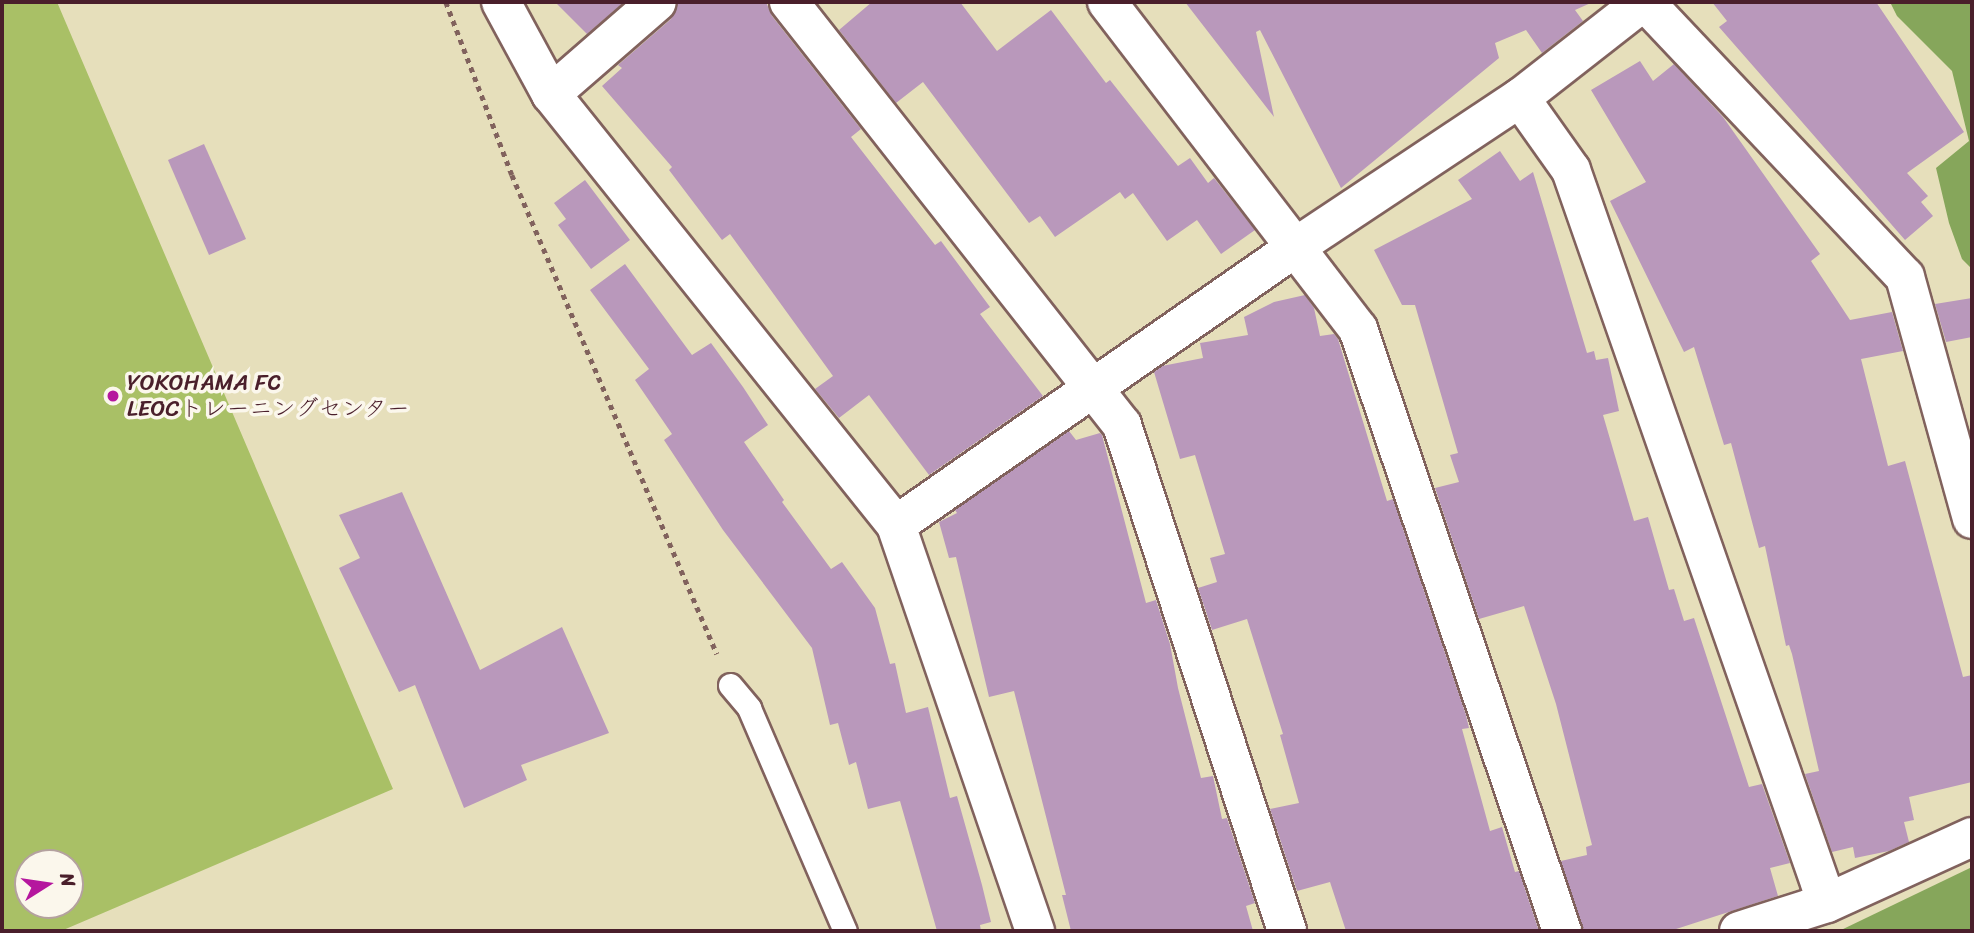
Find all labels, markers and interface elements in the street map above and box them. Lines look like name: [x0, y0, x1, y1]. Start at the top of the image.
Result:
place label: YOKOHAMA FC LEOCトレーニングセンター: [127, 369, 411, 423]
marker: YOKOHAMA FC LEOCトレーニングセンター: [105, 388, 121, 404]
north arrow: [14, 849, 84, 919]
text: N: [51, 870, 86, 890]

